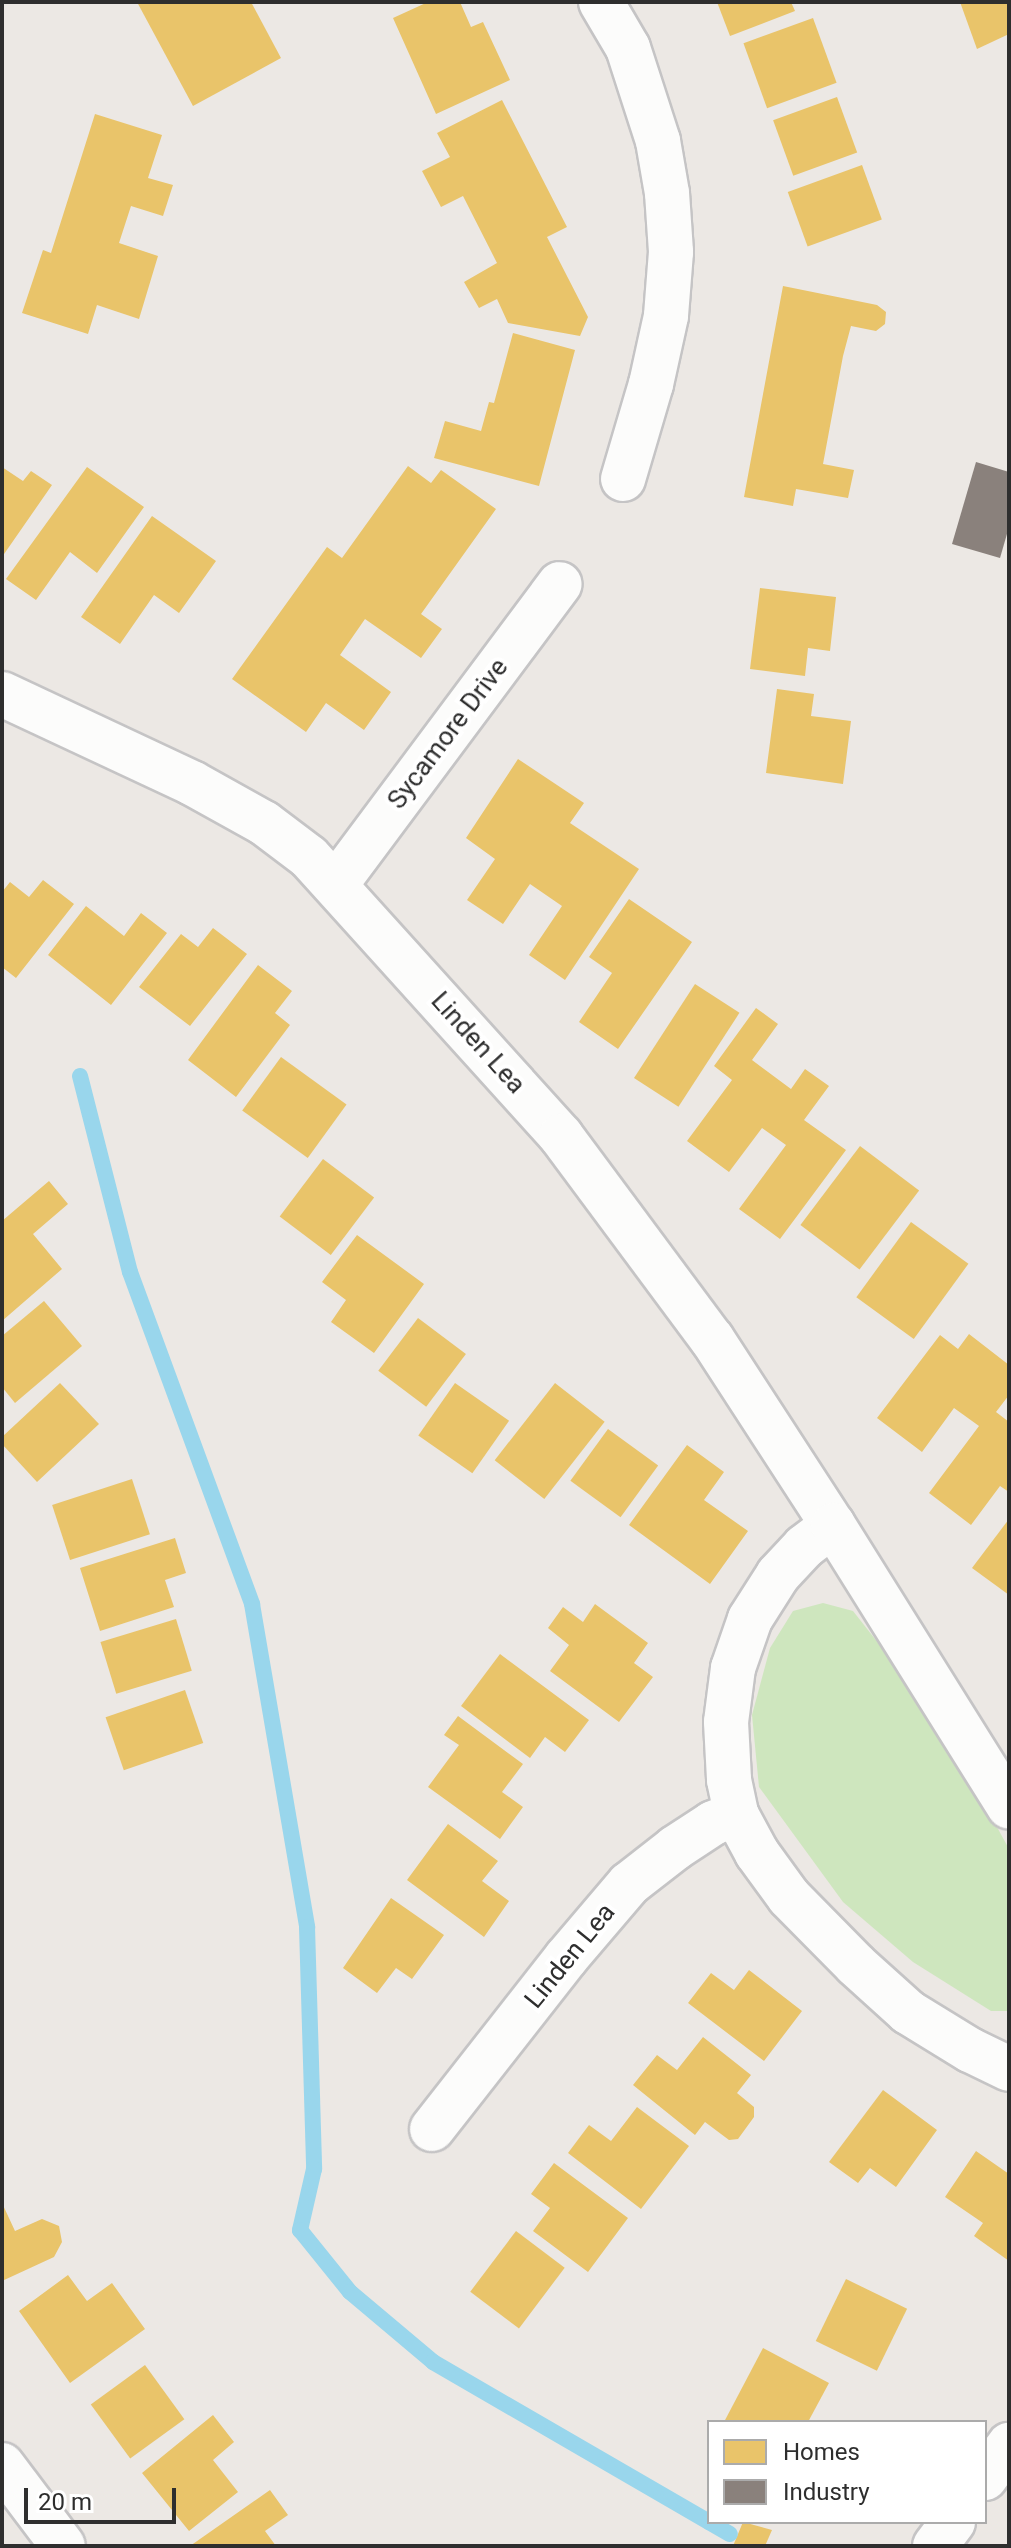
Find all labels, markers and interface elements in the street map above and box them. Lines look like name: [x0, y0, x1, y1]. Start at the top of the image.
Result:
street label: Sycamore Drive: [381, 653, 515, 815]
street label: Linden Lea: [424, 986, 532, 1100]
street label: Linden Lea: [518, 1897, 622, 2015]
legend: [707, 2420, 987, 2524]
text: Homes: [783, 2438, 860, 2466]
scale bar: [28, 2472, 180, 2522]
text: Industry: [783, 2478, 869, 2506]
text: 20 m: [38, 2488, 92, 2516]

